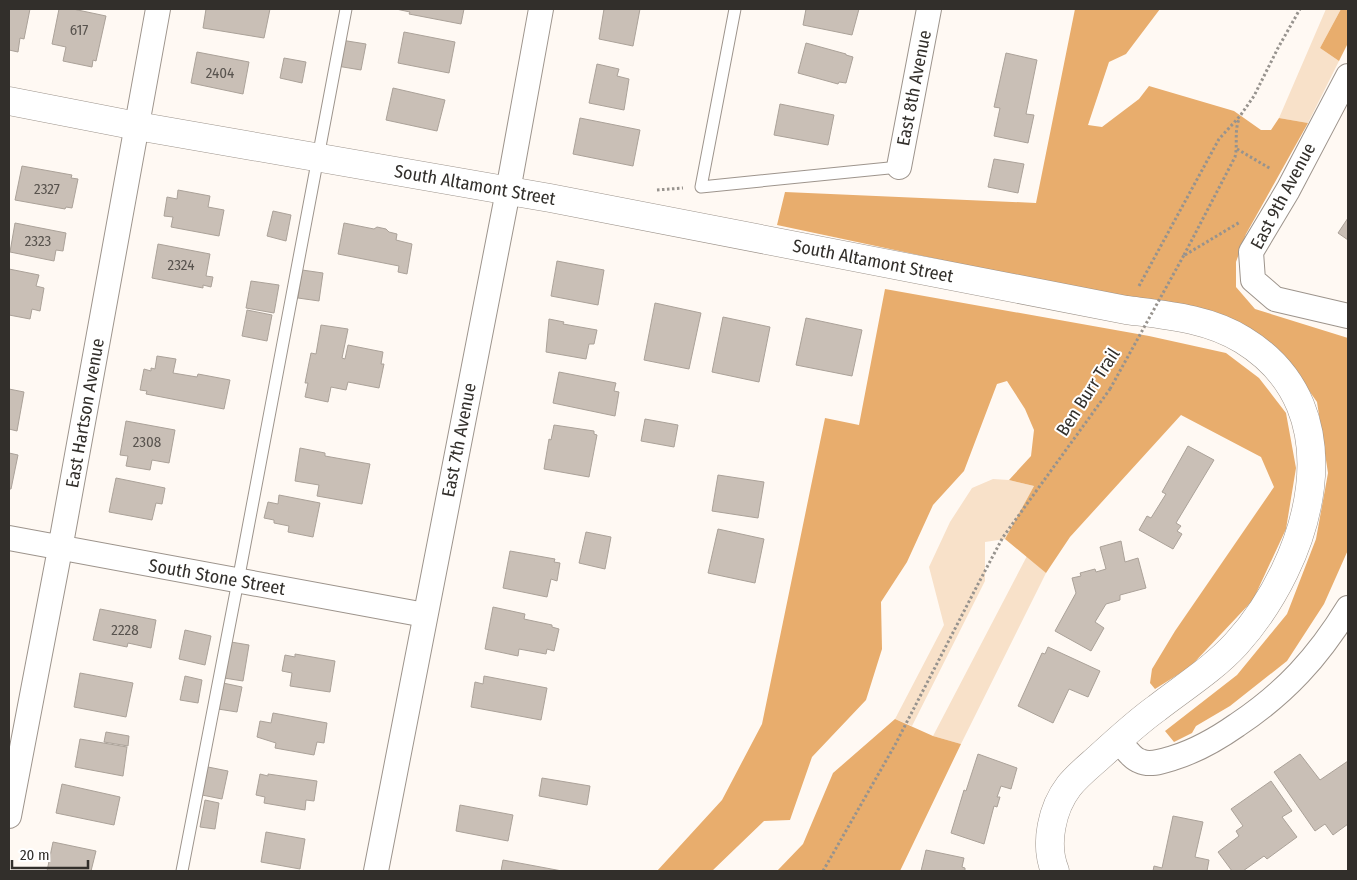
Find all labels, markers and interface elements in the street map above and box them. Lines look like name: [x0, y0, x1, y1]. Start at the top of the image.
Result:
house number: 617: [70, 21, 88, 39]
street label: East 8th Avenue: [892, 28, 936, 148]
house number: 2404: [206, 64, 234, 82]
street label: East 9th Avenue: [1246, 139, 1320, 253]
street label: South Altamont Street: [393, 160, 557, 210]
house number: 2327: [34, 180, 60, 198]
house number: 2323: [25, 232, 52, 250]
street label: South Altamont Street: [791, 235, 955, 287]
house number: 2324: [168, 256, 194, 274]
street label: East Hartson Avenue: [61, 336, 109, 490]
street label: Ben Burr Trail: [1052, 344, 1125, 440]
street label: East 7th Avenue: [437, 381, 481, 499]
house number: 2308: [133, 433, 161, 451]
street label: South Stone Street: [147, 554, 287, 600]
house number: 2228: [111, 621, 139, 639]
scale bar: [12, 838, 89, 870]
text: 20 m: [20, 846, 50, 864]

